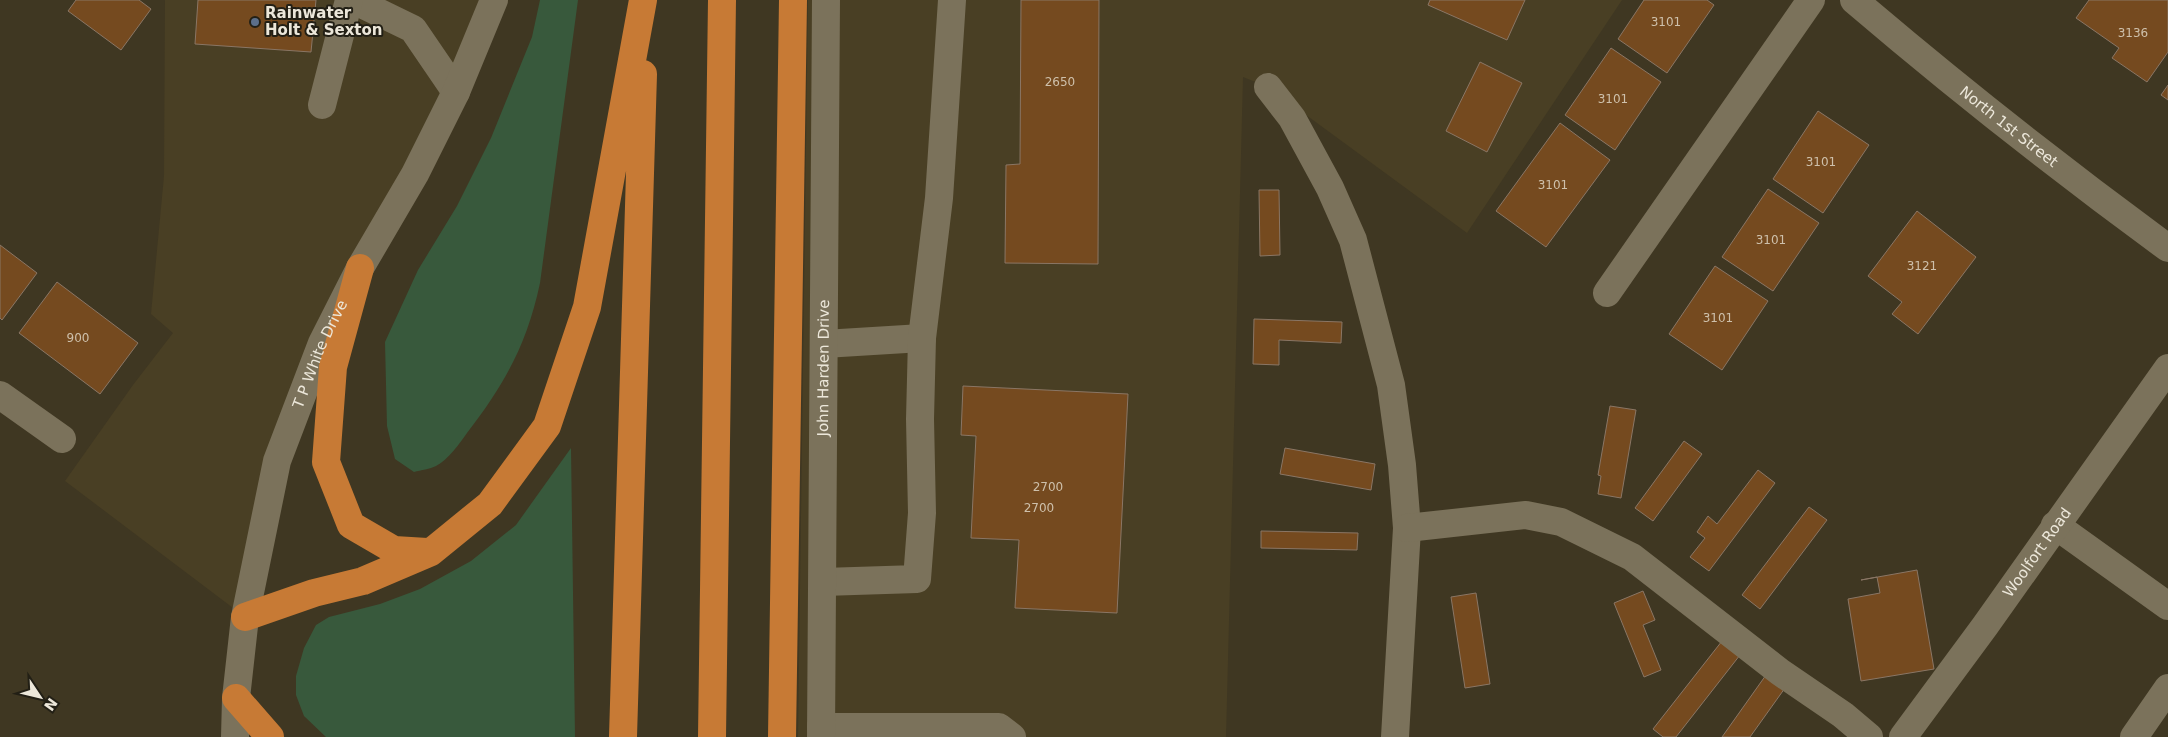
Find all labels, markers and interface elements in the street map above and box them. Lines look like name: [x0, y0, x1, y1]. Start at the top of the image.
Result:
place label: Rainwater Holt & Sexton: [265, 4, 383, 39]
house number: 3101: [1651, 15, 1681, 29]
marker: Rainwater Holt & Sexton: [249, 16, 261, 28]
house number: 3136: [2118, 26, 2148, 40]
house number: 2650: [1045, 75, 1075, 89]
street label: North 1st Street: [1956, 82, 2062, 171]
house number: 3101: [1598, 92, 1628, 106]
house number: 3101: [1806, 155, 1836, 169]
house number: 3101: [1538, 178, 1568, 192]
house number: 3101: [1756, 233, 1786, 247]
house number: 3121: [1907, 259, 1937, 273]
street label: T P White Drive: [289, 297, 351, 412]
street label: John Harden Drive: [814, 299, 833, 438]
house number: 3101: [1703, 311, 1733, 325]
house number: 900: [67, 331, 89, 345]
house number: 2700: [1033, 480, 1063, 494]
house number: 2700: [1024, 501, 1054, 515]
street label: Woolfort Road: [1999, 504, 2075, 601]
north arrow: [15, 672, 65, 722]
text: N: [41, 695, 61, 714]

